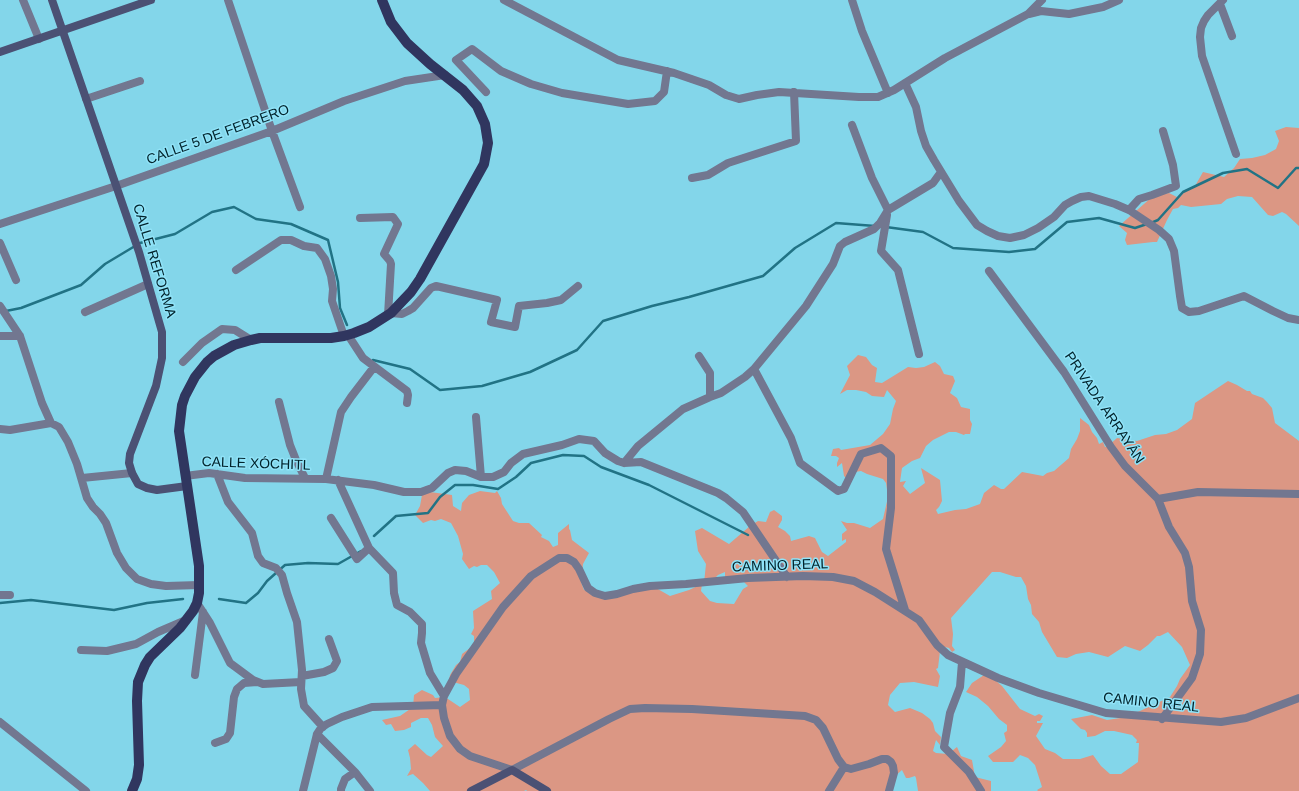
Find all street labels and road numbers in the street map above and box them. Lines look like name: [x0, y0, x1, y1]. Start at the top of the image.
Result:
street label: CALLE 5 DE FEBRERO: [144, 101, 292, 169]
street label: CALLE REFORMA: [129, 202, 179, 320]
street label: PRIVADA ARRAYÁN: [1060, 349, 1148, 467]
street label: CALLE XÓCHITL: [201, 454, 311, 474]
street label: CAMINO REAL: [732, 556, 828, 576]
street label: CAMINO REAL: [1102, 690, 1200, 716]

